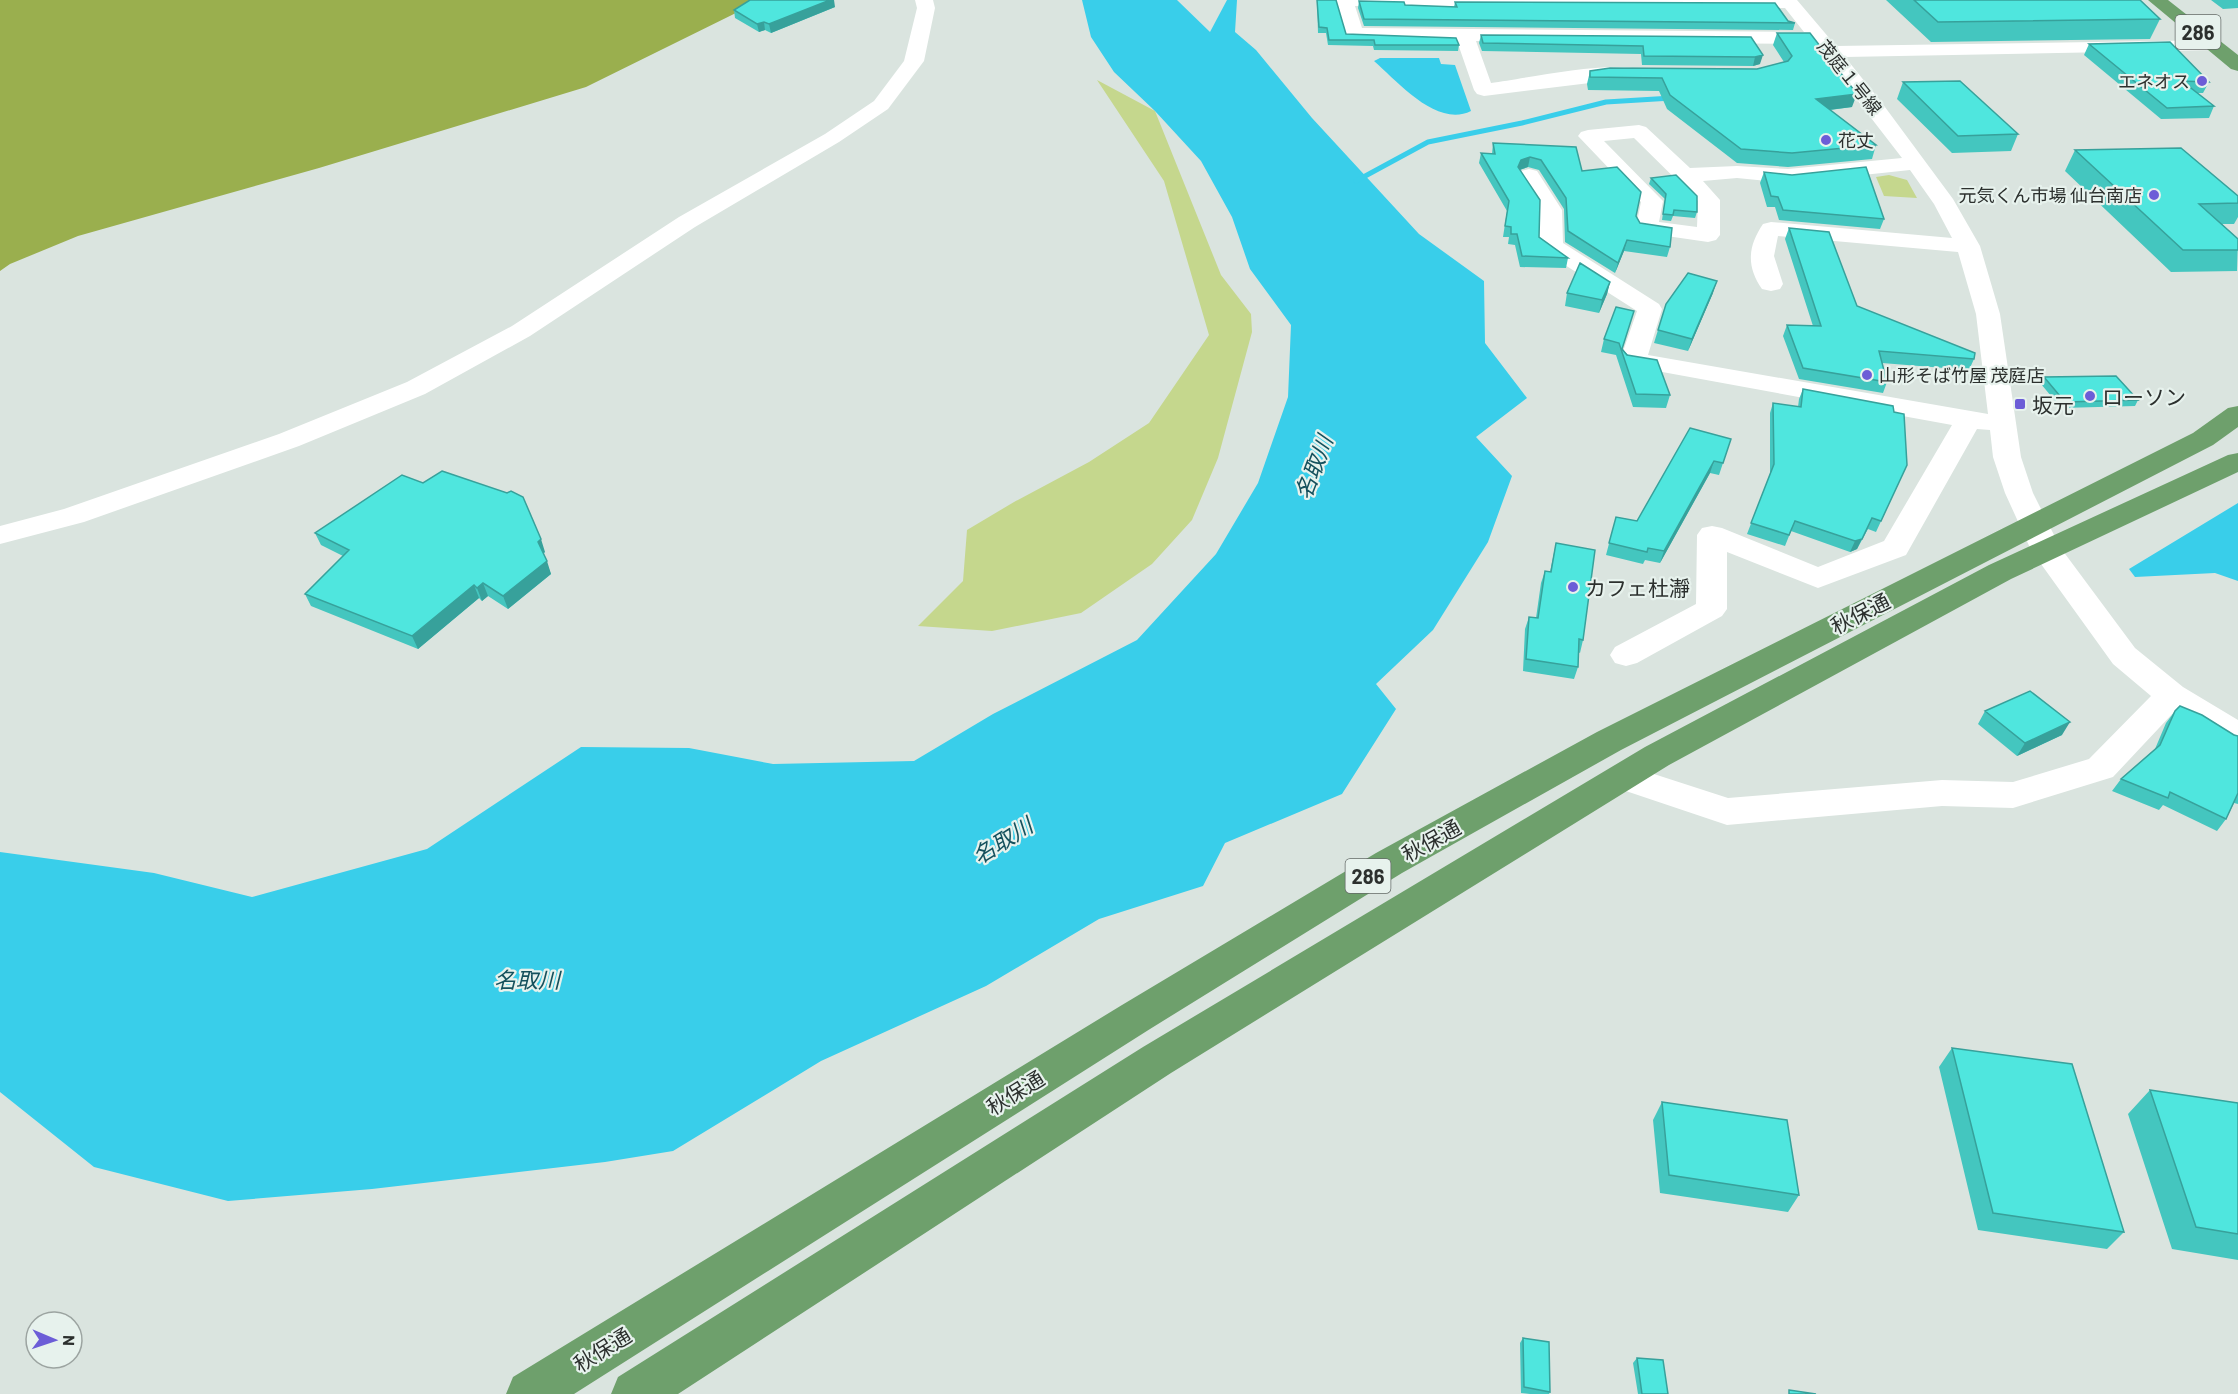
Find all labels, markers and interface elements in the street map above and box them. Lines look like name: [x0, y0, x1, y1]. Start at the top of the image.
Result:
road number: 286: [2176, 15, 2220, 49]
street label: 茂庭１号線: [1813, 35, 1887, 119]
place label: エネオス: [2118, 70, 2190, 92]
marker: エネオス: [2195, 74, 2209, 88]
place label: 花丈: [1838, 129, 1874, 151]
marker: 花丈: [1819, 133, 1833, 147]
place label: 元気くん市場 仙台南店: [1958, 184, 2142, 206]
marker: 元気くん市場 仙台南店: [2147, 188, 2161, 202]
place label: 山形そば竹屋 茂庭店: [1879, 364, 2045, 386]
marker: 山形そば竹屋 茂庭店: [1860, 368, 1874, 382]
place label: ローソン: [2102, 384, 2186, 409]
marker: ローソン: [2083, 389, 2097, 403]
place label: 坂元: [2032, 392, 2074, 417]
marker: 坂元: [2013, 397, 2027, 411]
water label: 名取川: [1289, 430, 1338, 502]
place label: カフェ杜瀞: [1585, 575, 1690, 600]
marker: カフェ杜瀞: [1566, 580, 1580, 594]
street label: 秋保通: [1826, 588, 1894, 638]
water label: 名取川: [967, 810, 1039, 869]
street label: 秋保通: [1397, 814, 1465, 866]
road number: 286: [1346, 859, 1390, 893]
water label: 名取川: [494, 966, 562, 992]
street label: 秋保通: [982, 1065, 1048, 1119]
north arrow: [24, 1310, 84, 1370]
street label: 秋保通: [569, 1322, 635, 1376]
text: N: [60, 1335, 79, 1346]

